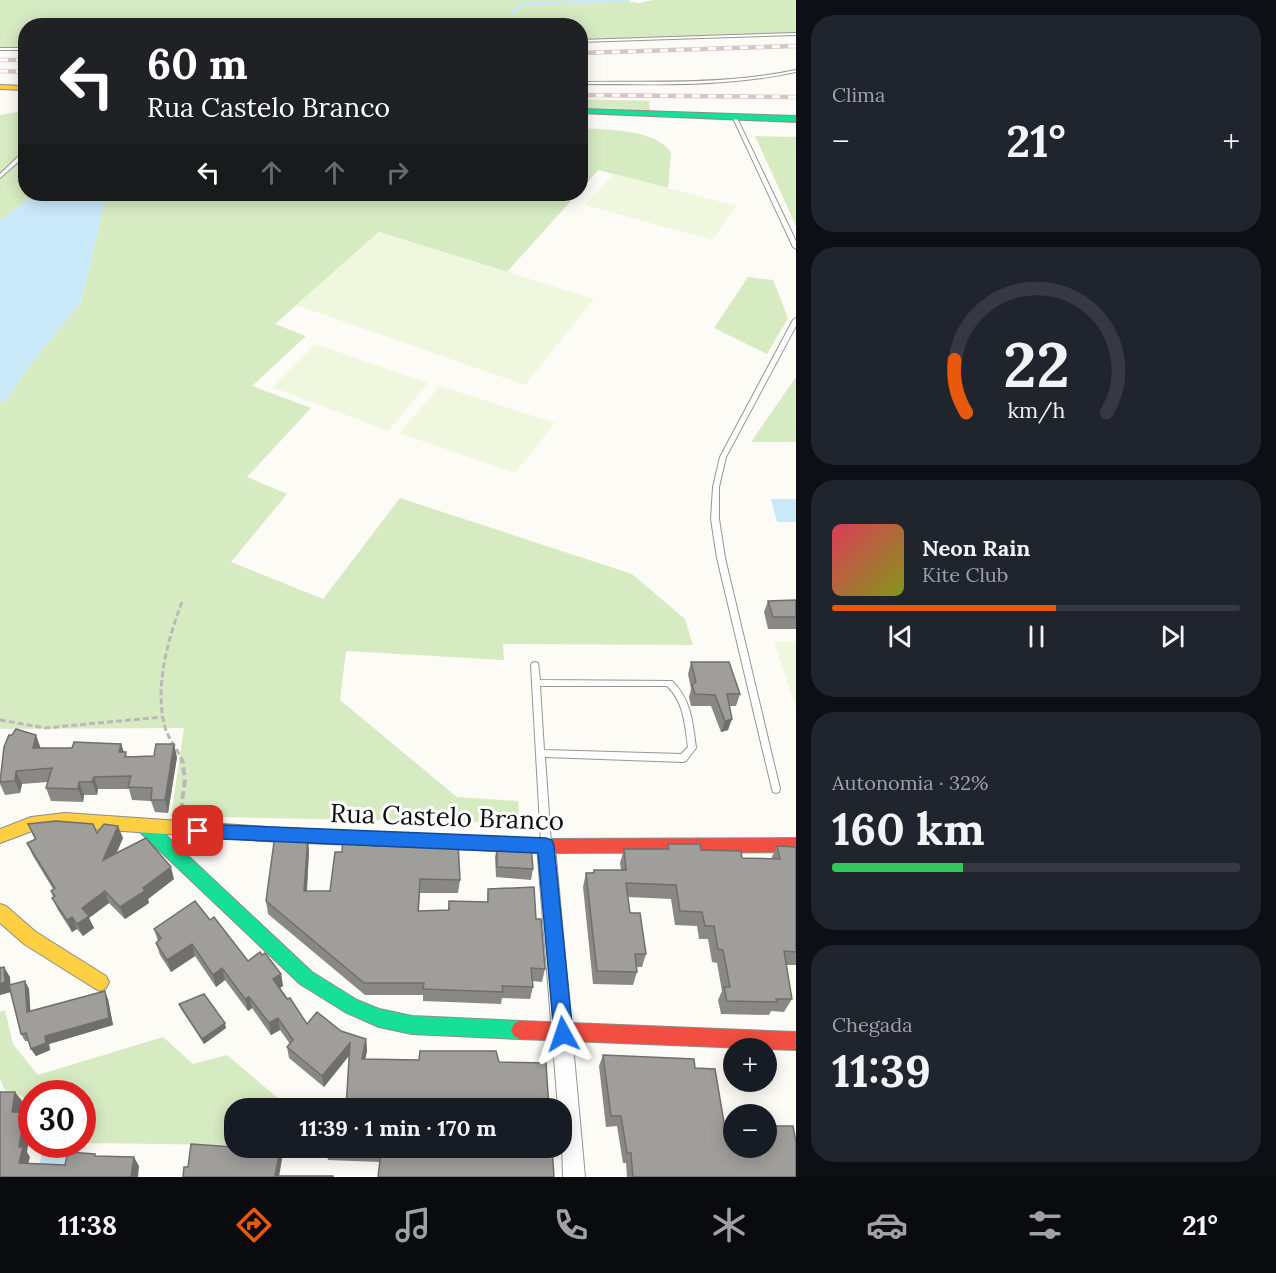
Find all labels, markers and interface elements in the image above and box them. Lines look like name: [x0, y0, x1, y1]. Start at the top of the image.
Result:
text: 60 m: [147, 37, 248, 91]
icon: left: [48, 42, 126, 120]
text: Clima: [832, 82, 885, 107]
text: Rua Castelo Branco: [147, 90, 390, 124]
text: 21°: [1006, 112, 1066, 169]
text: −: [832, 120, 850, 162]
text: +: [1222, 120, 1240, 162]
icon: left: [192, 156, 225, 189]
icon: ahead: [255, 156, 288, 189]
icon: ahead: [318, 156, 351, 189]
icon: right: [381, 156, 414, 189]
text: 22: [1003, 324, 1069, 404]
text: km/h: [1007, 397, 1065, 425]
text: Neon Rain: [922, 534, 1030, 562]
text: Kite Club: [922, 562, 1008, 587]
icon: previous: [884, 620, 917, 653]
icon: pause: [1020, 620, 1053, 653]
icon: next: [1156, 620, 1189, 653]
text: Autonomia · 32%: [832, 770, 988, 795]
street label: Rua Castelo Branco: [329, 796, 565, 837]
text: 160 km: [832, 800, 985, 857]
pin: [172, 805, 223, 856]
icon: arrive: [181, 814, 214, 847]
position arrow: [531, 1002, 595, 1066]
text: Chegada: [832, 1012, 912, 1037]
map controls: [723, 1038, 777, 1158]
button: +: [723, 1038, 777, 1092]
text: 11:39: [832, 1042, 931, 1099]
speed limit sign: 30: [18, 1080, 96, 1158]
button: −: [723, 1104, 777, 1158]
text: 11:39 · 1 min · 170 m: [300, 1114, 496, 1142]
icon: directions: [233, 1204, 275, 1246]
icon: music: [392, 1204, 434, 1246]
icon: phone: [550, 1204, 592, 1246]
icon: climate: [708, 1204, 750, 1246]
icon: car: [866, 1204, 908, 1246]
icon: filters: [1024, 1204, 1066, 1246]
text: 11:38: [58, 1208, 117, 1242]
text: 21°: [1182, 1208, 1218, 1242]

